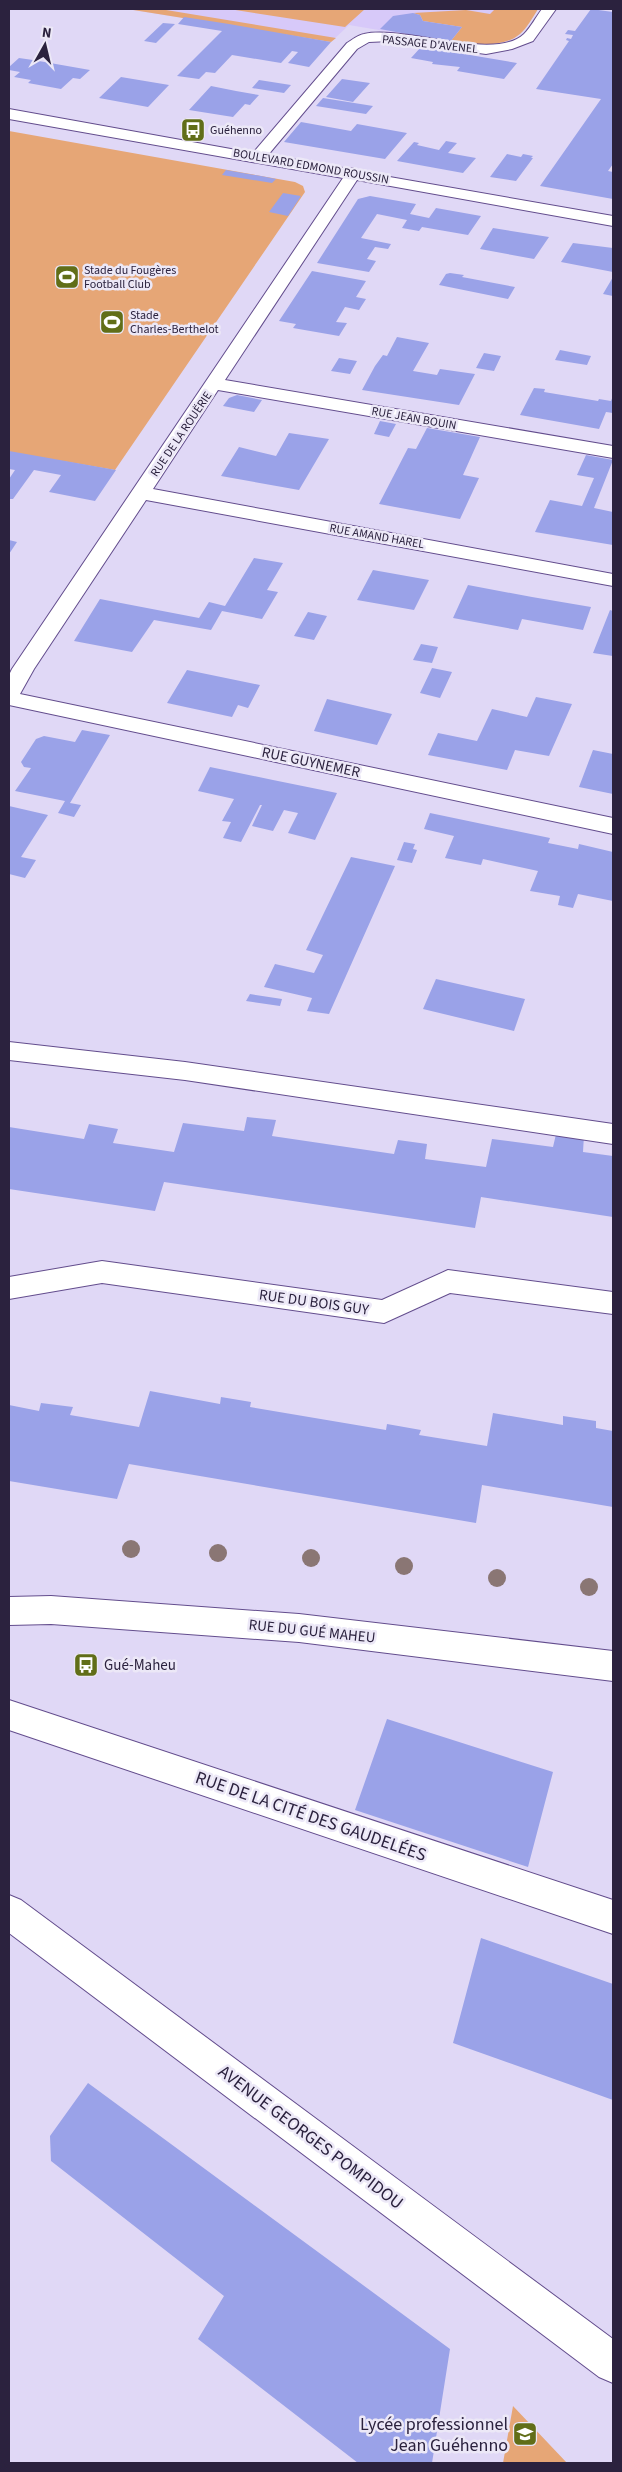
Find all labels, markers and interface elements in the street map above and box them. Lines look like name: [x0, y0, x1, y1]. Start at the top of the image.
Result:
north arrow: [20, 20, 70, 70]
text: N: [41, 23, 53, 44]
street label: PASSAGE D'AVENEL: [381, 31, 479, 58]
bus stop icon: Guéhenno: [180, 117, 206, 143]
place label: Guéhenno: [210, 122, 262, 139]
street label: BOULEVARD EDMOND ROUSSIN: [232, 144, 390, 189]
place label: Stade du Fougères Football Club: [84, 262, 176, 293]
sports icon: Stade du Fougères Football Club: [54, 264, 80, 290]
place label: Stade Charles-Berthelot: [130, 307, 219, 338]
sports icon: Stade Charles-Berthelot: [99, 309, 125, 335]
street label: RUE DE LA ROUËRIE: [147, 388, 216, 480]
street label: RUE JEAN BOUIN: [370, 403, 458, 434]
street label: RUE AMAND HAREL: [328, 520, 426, 553]
street label: RUE GUYNEMER: [260, 742, 362, 783]
street label: RUE DU BOIS GUY: [258, 1284, 371, 1321]
street label: RUE DU GUÉ MAHEU: [248, 1614, 376, 1649]
bus stop icon: Gué-Maheu: [73, 1652, 99, 1678]
place label: Gué-Maheu: [104, 1655, 176, 1676]
street label: RUE DE LA CITÉ DES GAUDELÉES: [192, 1765, 430, 1868]
street label: AVENUE GEORGES POMPIDOU: [213, 2059, 408, 2215]
place label: Lycée professionnel Jean Guéhenno: [360, 2412, 508, 2458]
school or university icon: Lycée professionnel Jean Guéhenno: [512, 2421, 538, 2447]

